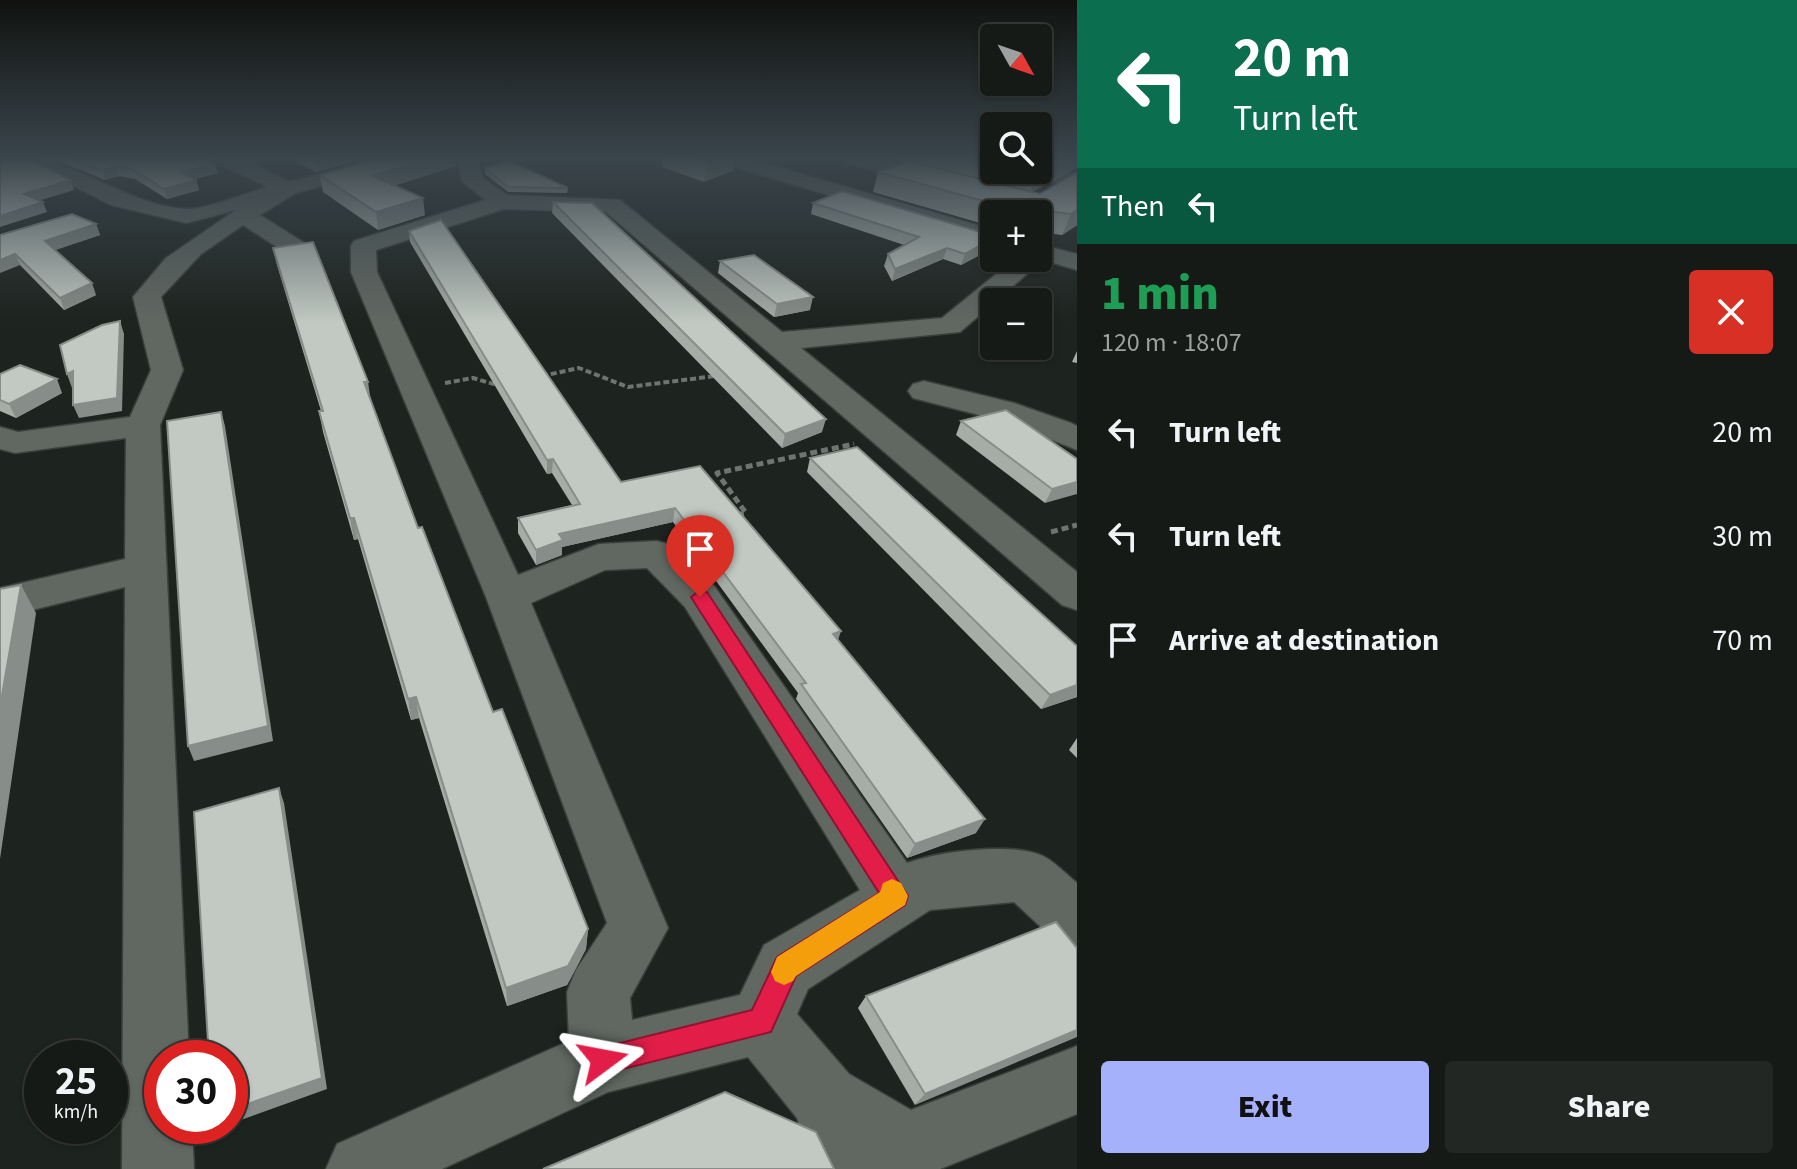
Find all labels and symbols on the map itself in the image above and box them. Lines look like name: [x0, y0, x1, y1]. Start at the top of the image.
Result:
north arrow: [980, 24, 1052, 96]
pin: [666, 515, 734, 597]
position arrow: [561, 1018, 645, 1102]
speed limit sign: 30: [144, 1040, 248, 1144]

